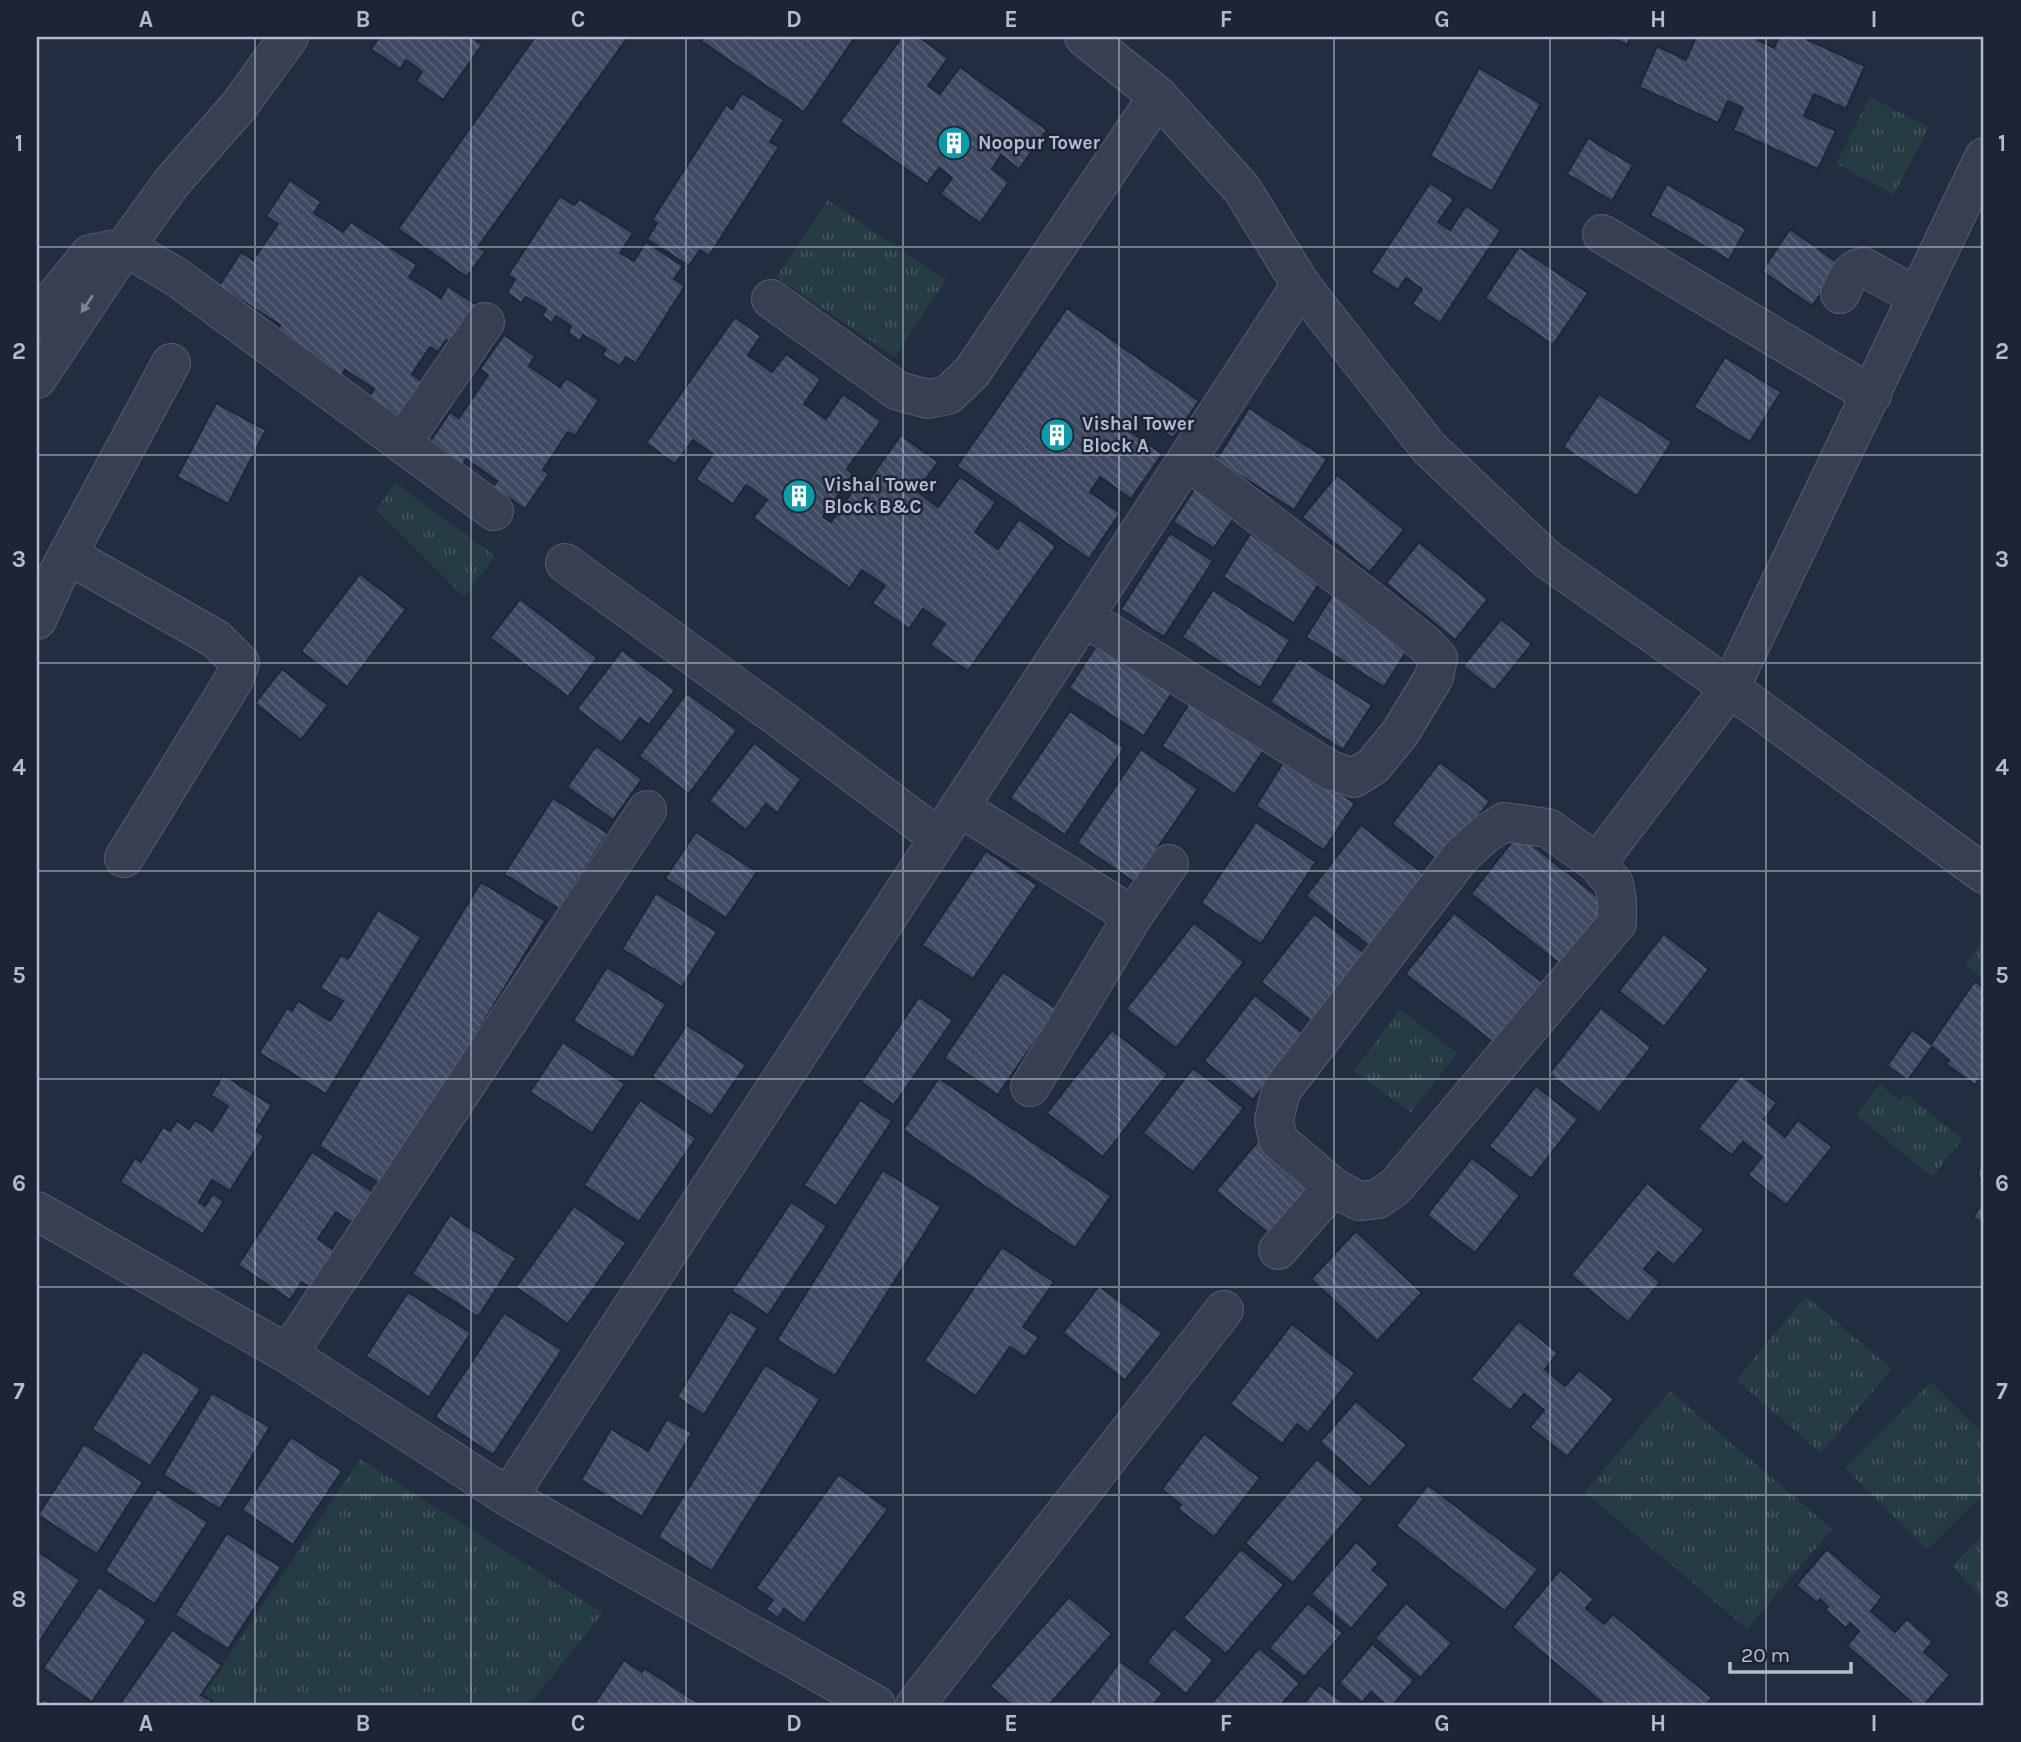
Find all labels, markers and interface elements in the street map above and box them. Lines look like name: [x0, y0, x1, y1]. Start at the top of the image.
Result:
text: A: [139, 6, 153, 33]
text: B: [356, 6, 370, 33]
text: C: [571, 6, 585, 33]
text: D: [786, 6, 802, 33]
text: E: [1004, 6, 1018, 33]
text: F: [1220, 6, 1232, 33]
text: G: [1434, 6, 1450, 33]
text: H: [1650, 6, 1666, 33]
text: I: [1870, 6, 1878, 33]
building icon: Noopur Tower: [935, 124, 973, 162]
text: 1: [15, 130, 23, 157]
text: 1: [1998, 130, 2006, 157]
place label: Noopur Tower: [978, 132, 1100, 154]
one-way arrow: [80, 294, 93, 313]
text: 2: [12, 338, 26, 365]
text: 2: [1995, 338, 2009, 365]
place label: Vishal Tower Block A: [1082, 413, 1195, 457]
building icon: Vishal Tower Block A: [1038, 416, 1076, 454]
place label: Vishal Tower Block B&C: [824, 474, 937, 518]
building icon: Vishal Tower Block B&C: [780, 477, 818, 515]
text: 3: [12, 546, 26, 573]
text: 3: [1995, 546, 2009, 573]
text: 4: [12, 754, 26, 781]
text: 4: [1995, 754, 2009, 781]
text: 5: [12, 962, 26, 989]
text: 5: [1995, 962, 2009, 989]
text: 6: [12, 1170, 26, 1197]
text: 6: [1995, 1170, 2009, 1197]
text: 7: [13, 1378, 25, 1405]
text: 7: [1996, 1378, 2008, 1405]
text: 8: [12, 1586, 26, 1613]
text: 8: [1995, 1586, 2009, 1613]
scale bar: [1730, 1630, 1851, 1674]
text: 20 m: [1741, 1643, 1790, 1667]
text: A: [139, 1710, 153, 1737]
text: B: [356, 1710, 370, 1737]
text: C: [571, 1710, 585, 1737]
text: D: [786, 1710, 802, 1737]
text: E: [1004, 1710, 1018, 1737]
text: F: [1220, 1710, 1232, 1737]
text: G: [1434, 1710, 1450, 1737]
text: H: [1650, 1710, 1666, 1737]
text: I: [1870, 1710, 1878, 1737]

